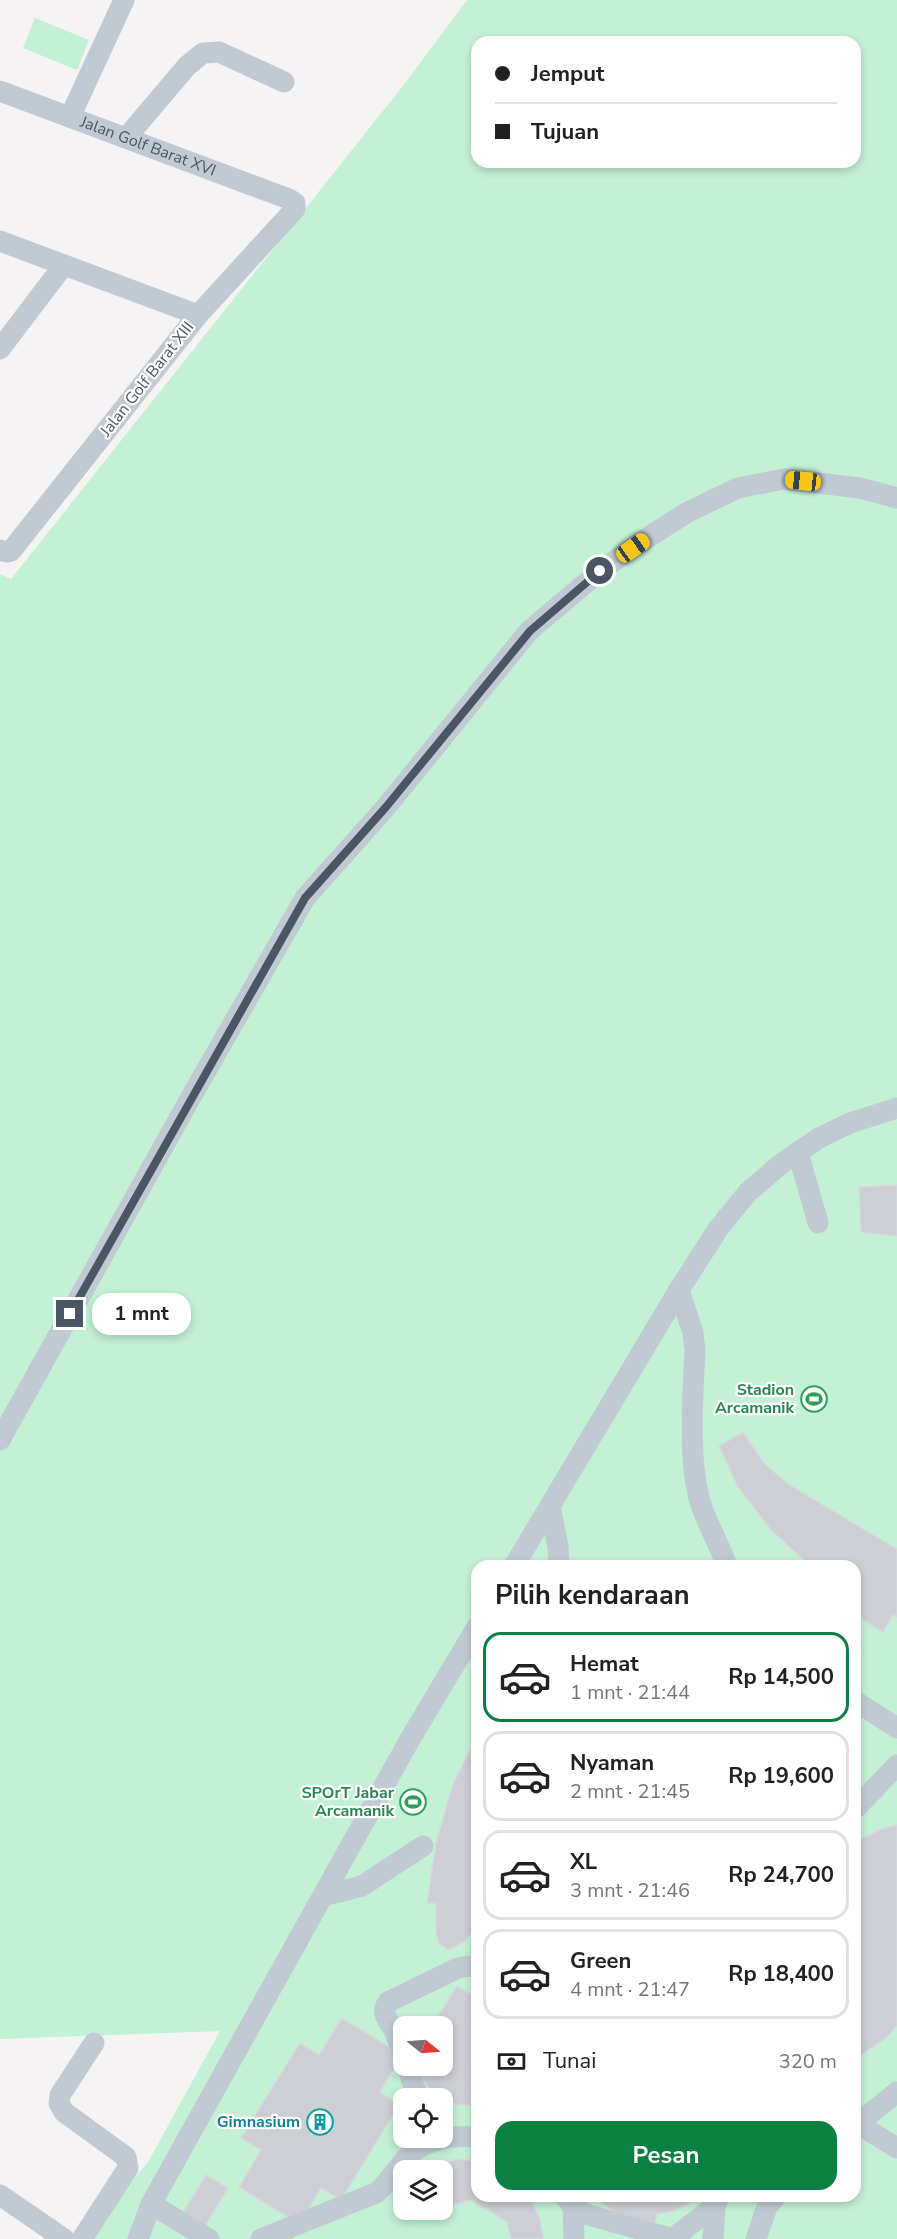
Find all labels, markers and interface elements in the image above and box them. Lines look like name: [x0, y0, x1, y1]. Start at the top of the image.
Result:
text: Jemput: [531, 59, 604, 89]
street label: Jalan Golf Barat XVI: [76, 111, 219, 182]
text: Tujuan: [531, 117, 599, 147]
street label: Jalan Golf Barat XIII: [94, 317, 199, 442]
car: [784, 470, 822, 492]
car: [613, 530, 653, 566]
route start: [586, 557, 613, 584]
callout: 1 mnt: [91, 1293, 190, 1335]
route end: [56, 1300, 83, 1327]
text: 1 mnt: [114, 1300, 169, 1327]
place label: Stadion Arcamanik: [715, 1379, 794, 1419]
sports icon: Stadion Arcamanik: [799, 1384, 829, 1414]
text: Pilih kendaraan: [495, 1577, 689, 1614]
text: Hemat: [570, 1649, 639, 1679]
icon: car: [498, 1650, 552, 1704]
text: Rp 14,500: [728, 1662, 834, 1692]
text: 1 mnt · 21:44: [570, 1679, 690, 1706]
text: Nyaman: [570, 1748, 654, 1778]
icon: car: [498, 1749, 552, 1803]
text: Rp 19,600: [728, 1761, 834, 1791]
text: 2 mnt · 21:45: [570, 1778, 690, 1805]
place label: SPOrT Jabar Arcamanik: [301, 1782, 395, 1822]
sports icon: SPOrT Jabar Arcamanik: [398, 1787, 428, 1817]
text: XL: [570, 1847, 597, 1877]
icon: car: [498, 1848, 552, 1902]
text: Rp 24,700: [728, 1860, 834, 1890]
text: 3 mnt · 21:46: [570, 1877, 690, 1904]
text: Green: [570, 1946, 631, 1976]
icon: car: [498, 1947, 552, 2001]
text: Rp 18,400: [728, 1959, 834, 1989]
text: 4 mnt · 21:47: [570, 1976, 690, 2003]
north arrow: [393, 2016, 453, 2076]
map controls: [393, 2016, 453, 2220]
icon: cash: [495, 2045, 528, 2078]
text: Tunai: [543, 2046, 596, 2076]
text: 320 m: [779, 2048, 837, 2075]
button: locate: [393, 2088, 453, 2148]
building icon: Gimnasium: [305, 2107, 335, 2137]
place label: Gimnasium: [217, 2111, 300, 2133]
button: Pesan: [495, 2121, 837, 2190]
button: layers: [393, 2160, 453, 2220]

